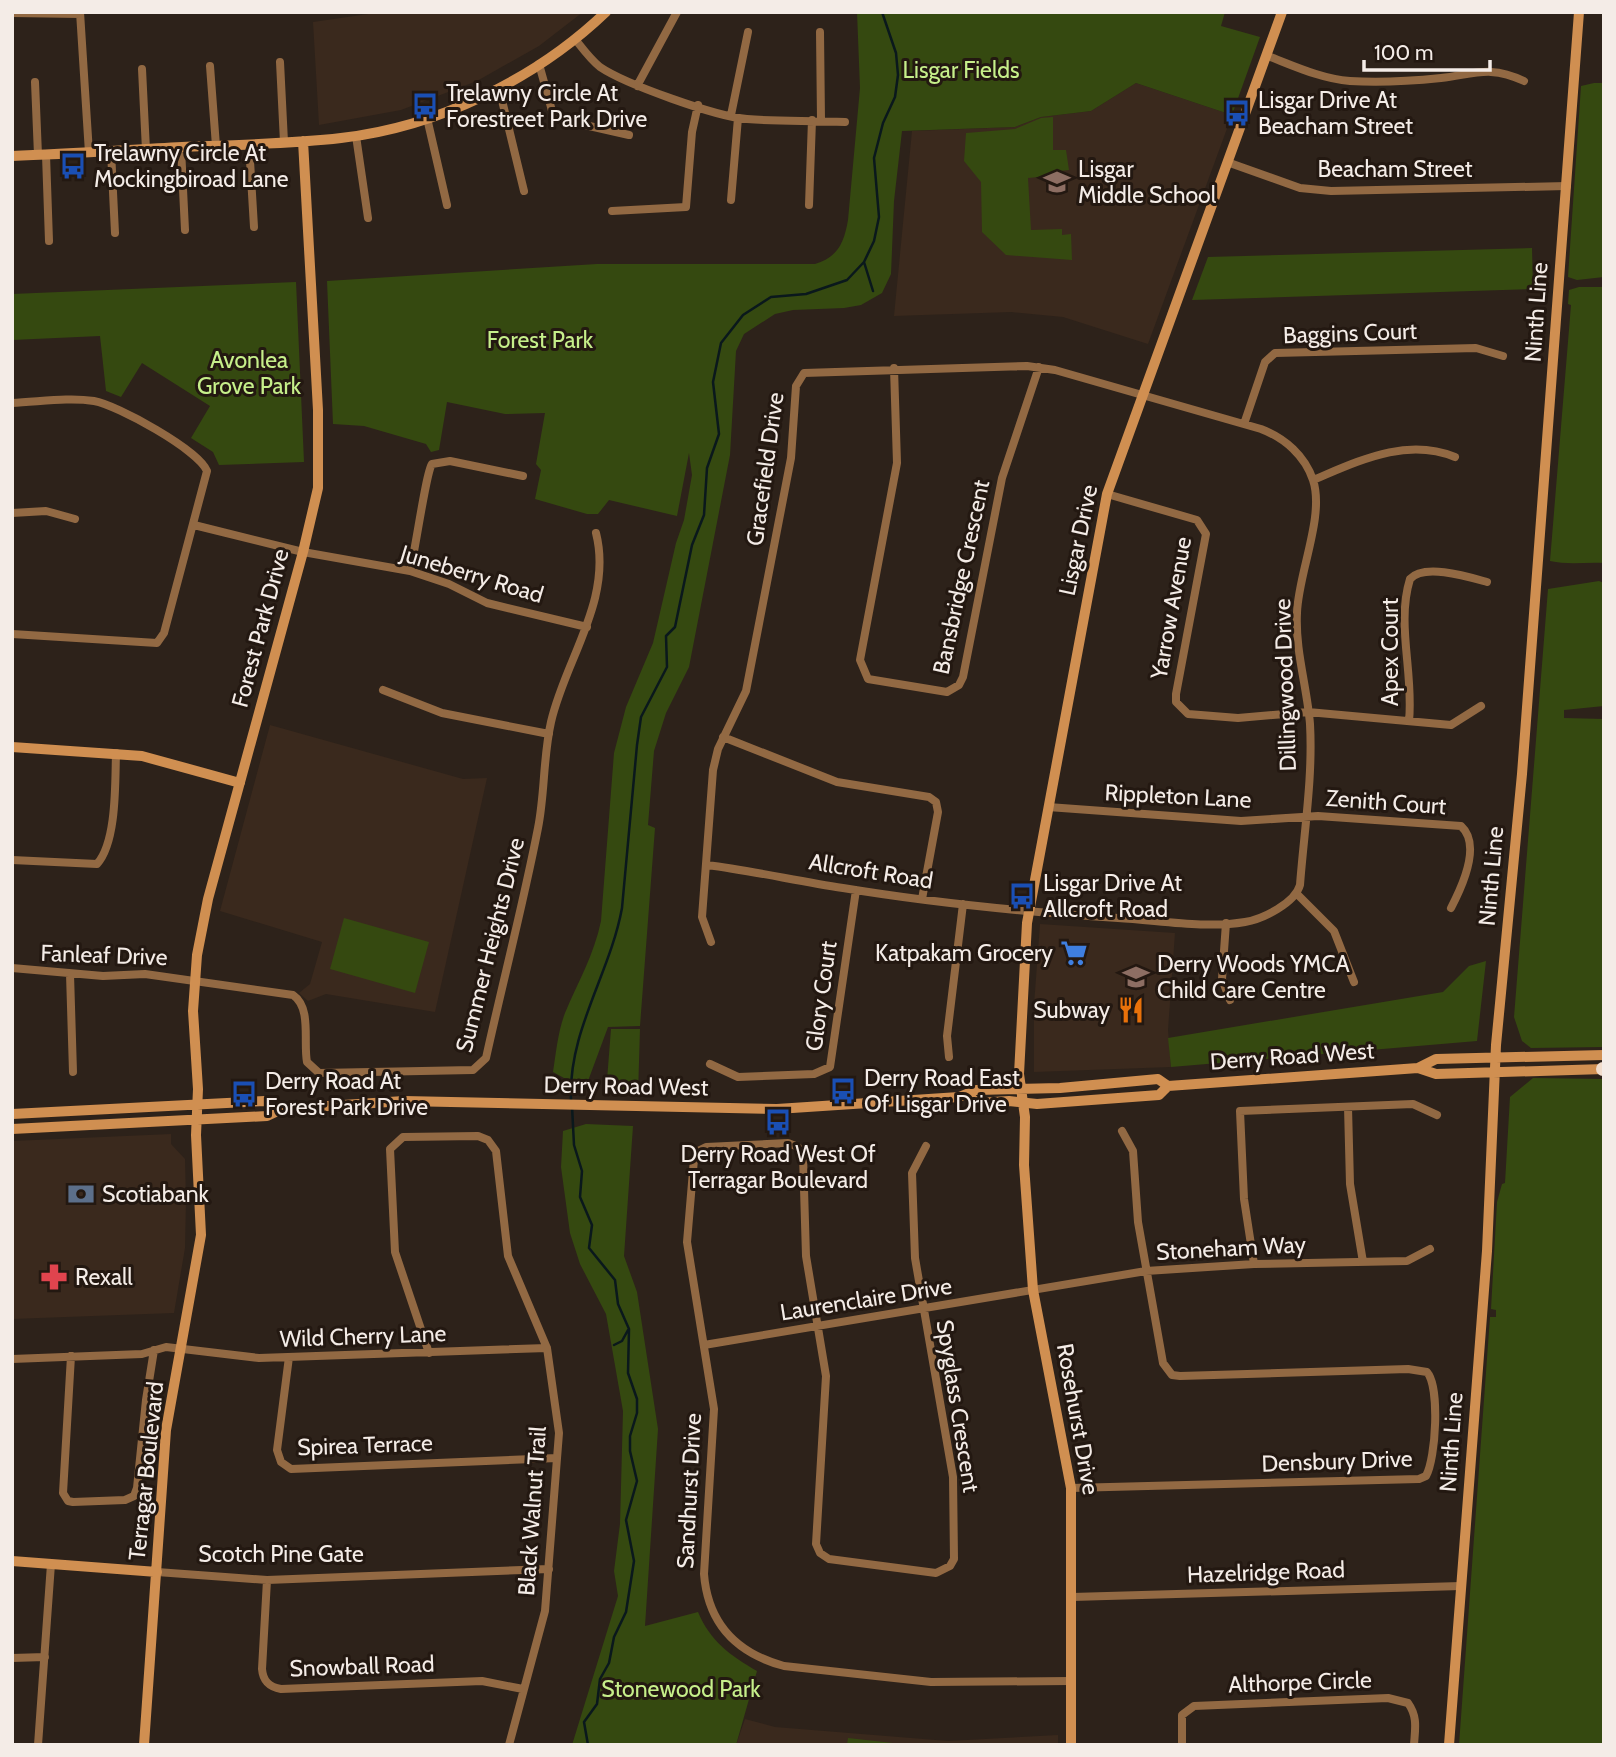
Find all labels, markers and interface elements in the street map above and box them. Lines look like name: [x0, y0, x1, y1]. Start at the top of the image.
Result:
scale bar: [1364, 28, 1490, 72]
text: 100 m: [1374, 40, 1433, 65]
park label: Lisgar Fields: [903, 56, 1019, 84]
place label: Trelawny Circle At Forestreet Park Drive: [446, 79, 648, 133]
place label: Lisgar Drive At Beacham Street: [1258, 86, 1413, 140]
bus stop icon: Trelawny Circle At Forestreet Park Drive: [410, 91, 440, 121]
bus stop icon: Lisgar Drive At Beacham Street: [1222, 98, 1252, 128]
place label: Trelawny Circle At Mockingbiroad Lane: [94, 139, 289, 193]
bus stop icon: Trelawny Circle At Mockingbiroad Lane: [58, 151, 88, 181]
place label: Lisgar Middle School: [1078, 155, 1217, 209]
street label: Beacham Street: [1318, 155, 1473, 183]
school or university icon: Lisgar Middle School: [1042, 167, 1072, 197]
street label: Ninth Line: [1519, 261, 1553, 363]
street label: Baggins Court: [1282, 317, 1418, 349]
park label: Forest Park: [487, 326, 594, 354]
park label: Avonlea Grove Park: [197, 346, 302, 400]
street label: Gracefield Drive: [740, 390, 790, 548]
street label: Bansbridge Crescent: [927, 477, 995, 677]
street label: Lisgar Drive: [1053, 482, 1103, 598]
street label: Yarrow Avenue: [1145, 534, 1197, 682]
street label: Juneberry Road: [396, 539, 547, 609]
street label: Forest Park Drive: [225, 545, 295, 710]
street label: Dillingwood Drive: [1268, 598, 1302, 772]
street label: Apex Court: [1376, 598, 1404, 706]
street label: Rippleton Lane: [1104, 778, 1252, 814]
street label: Zenith Court: [1325, 784, 1447, 820]
street label: Ninth Line: [1473, 825, 1509, 927]
street label: Summer Heights Drive: [450, 835, 530, 1055]
street label: Allcroft Road: [807, 847, 935, 895]
place label: Lisgar Drive At Allcroft Road: [1043, 869, 1182, 923]
bus stop icon: Lisgar Drive At Allcroft Road: [1007, 881, 1037, 911]
supermarket icon: Katpakam Grocery: [1059, 938, 1089, 968]
street label: Fanleaf Drive: [40, 939, 168, 971]
street label: Glory Court: [799, 939, 843, 1053]
place label: Katpakam Grocery: [875, 939, 1053, 967]
place label: Derry Woods YMCA Child Care Centre: [1157, 950, 1350, 1004]
school or university icon: Derry Woods YMCA Child Care Centre: [1121, 962, 1151, 992]
restaurant icon: Subway: [1116, 995, 1146, 1025]
place label: Subway: [1033, 996, 1110, 1024]
street label: Derry Road West: [1209, 1036, 1375, 1076]
place label: Derry Road East Of Lisgar Drive: [864, 1064, 1020, 1118]
place label: Derry Road At Forest Park Drive: [265, 1067, 428, 1121]
street label: Derry Road West: [543, 1071, 709, 1101]
bus stop icon: Derry Road East Of Lisgar Drive: [828, 1076, 858, 1106]
bus stop icon: Derry Road At Forest Park Drive: [229, 1079, 259, 1109]
bus stop icon: Derry Road West Of Terragar Boulevard: [763, 1107, 793, 1137]
place label: Derry Road West Of Terragar Boulevard: [680, 1140, 876, 1194]
bank icon: Scotiabank: [66, 1179, 96, 1209]
place label: Scotiabank: [102, 1180, 210, 1208]
street label: Stoneham Way: [1155, 1230, 1307, 1266]
pharmacy icon: Rexall: [39, 1262, 69, 1292]
place label: Rexall: [75, 1263, 133, 1291]
street label: Laurenclaire Drive: [778, 1272, 954, 1326]
street label: Spyglass Crescent: [931, 1318, 985, 1494]
street label: Wild Cherry Lane: [279, 1319, 447, 1353]
street label: Rosehurst Drive: [1051, 1341, 1105, 1497]
street label: Terragar Boulevard: [123, 1380, 169, 1562]
street label: Ninth Line: [1434, 1391, 1468, 1493]
street label: Sandhurst Drive: [671, 1412, 707, 1570]
street label: Black Walnut Trail: [512, 1425, 552, 1597]
street label: Spirea Terrace: [297, 1429, 433, 1461]
street label: Densbury Drive: [1261, 1444, 1413, 1478]
street label: Scotch Pine Gate: [198, 1540, 364, 1568]
street label: Hazelridge Road: [1187, 1555, 1345, 1589]
street label: Snowball Road: [289, 1649, 435, 1683]
street label: Althorpe Circle: [1228, 1665, 1372, 1698]
park label: Stonewood Park: [601, 1675, 761, 1703]

